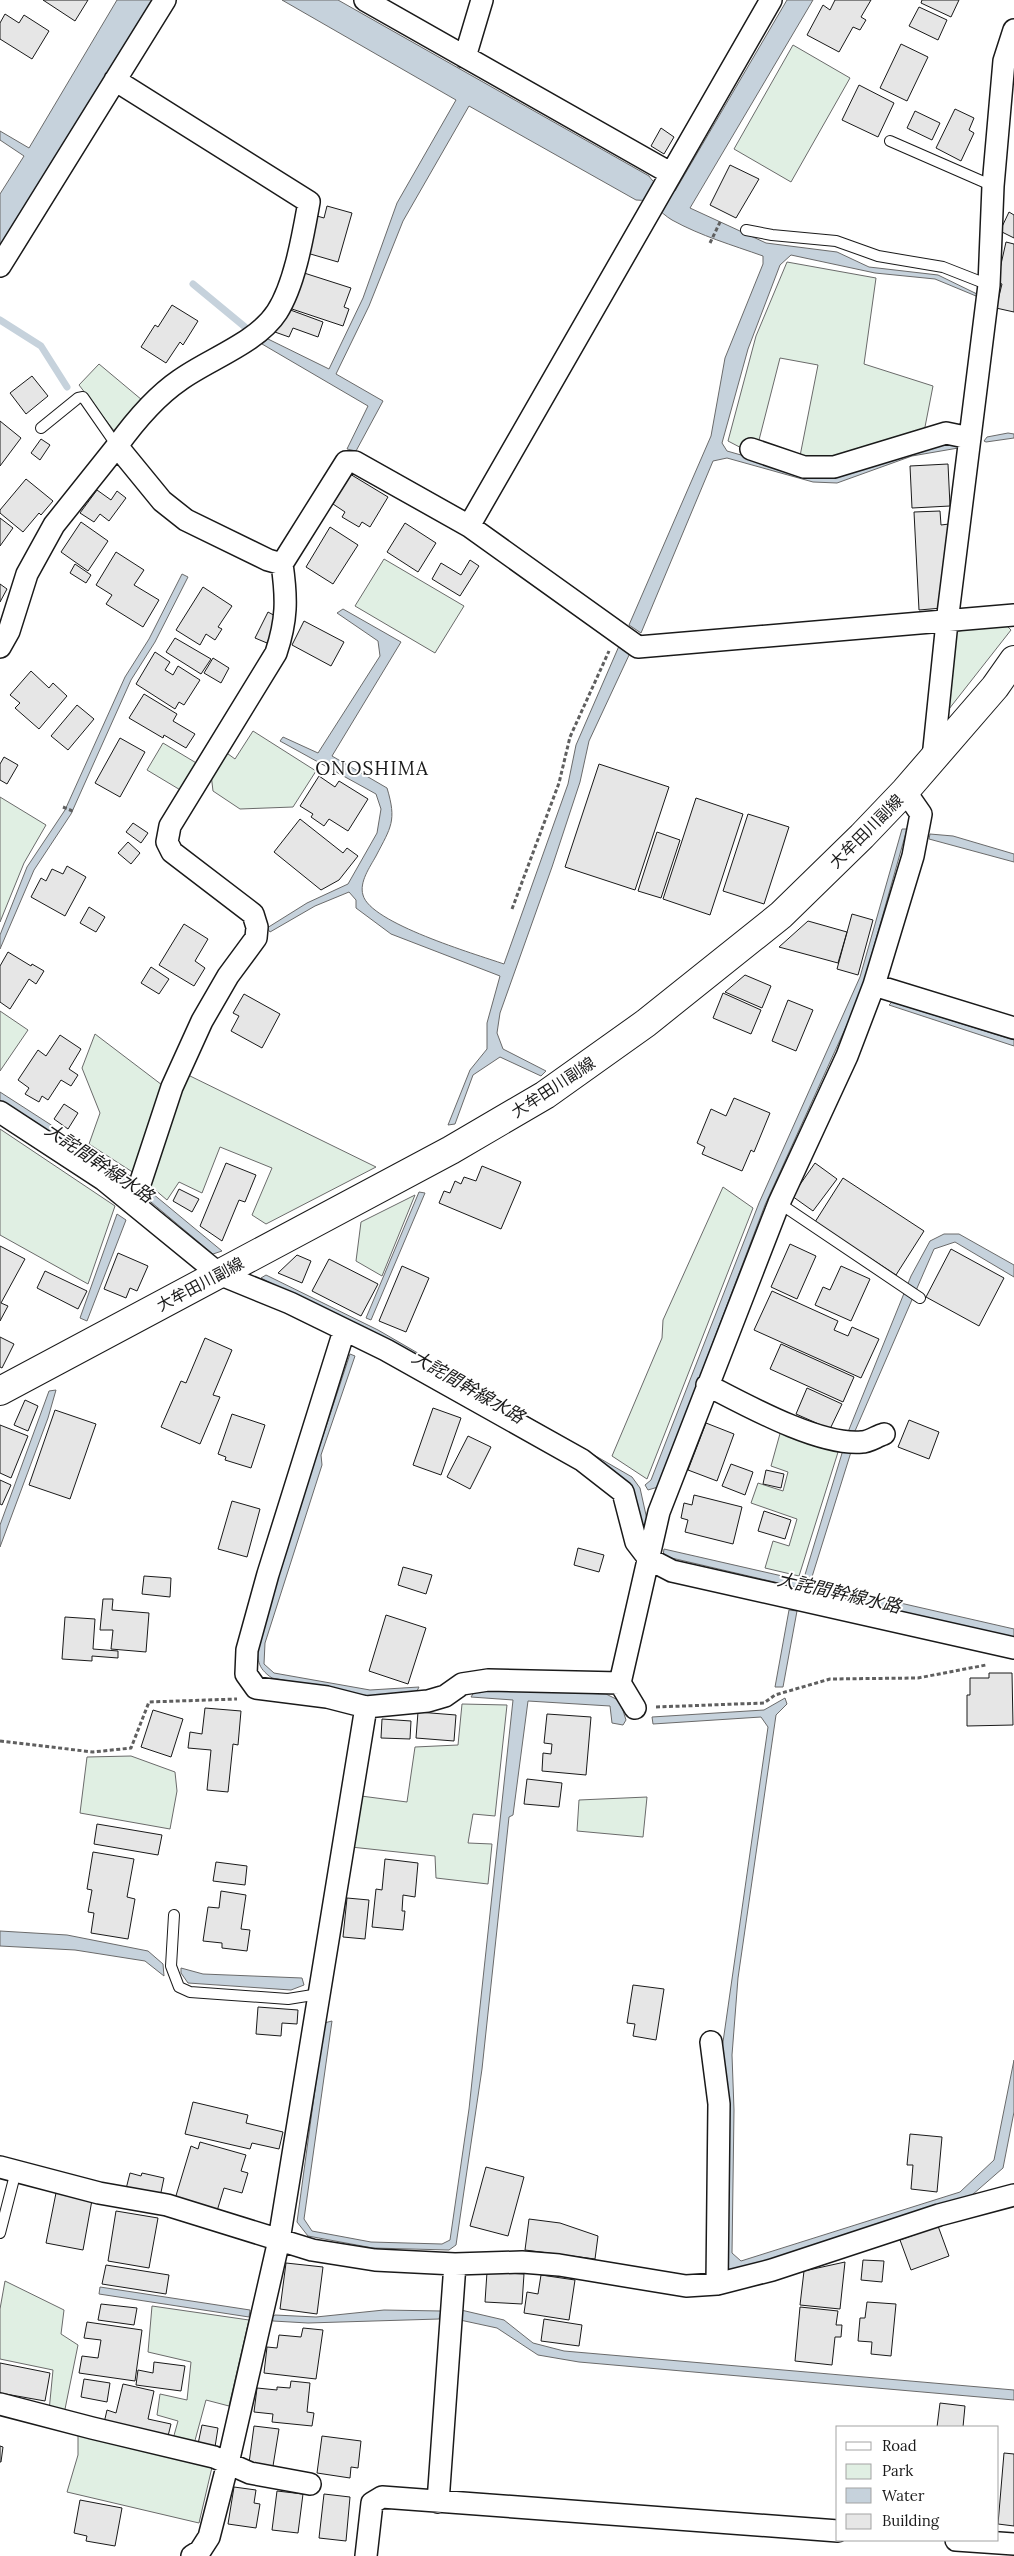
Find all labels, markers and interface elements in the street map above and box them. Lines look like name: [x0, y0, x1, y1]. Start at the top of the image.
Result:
district label: ONOSHIMA: [315, 756, 429, 780]
street label: 大牟田川副線: [825, 790, 907, 872]
street label: 大牟田川副線: [507, 1052, 599, 1122]
water label: 大詫間幹線水路: [41, 1118, 160, 1208]
street label: 大牟田川副線: [153, 1253, 247, 1315]
water label: 大詫間幹線水路: [408, 1345, 530, 1429]
water label: 大詫間幹線水路: [775, 1567, 905, 1618]
legend: [836, 2426, 999, 2541]
text: Road: [882, 2436, 917, 2455]
text: Park: [882, 2461, 913, 2480]
text: Water: [882, 2486, 925, 2505]
text: Building: [882, 2511, 940, 2530]

